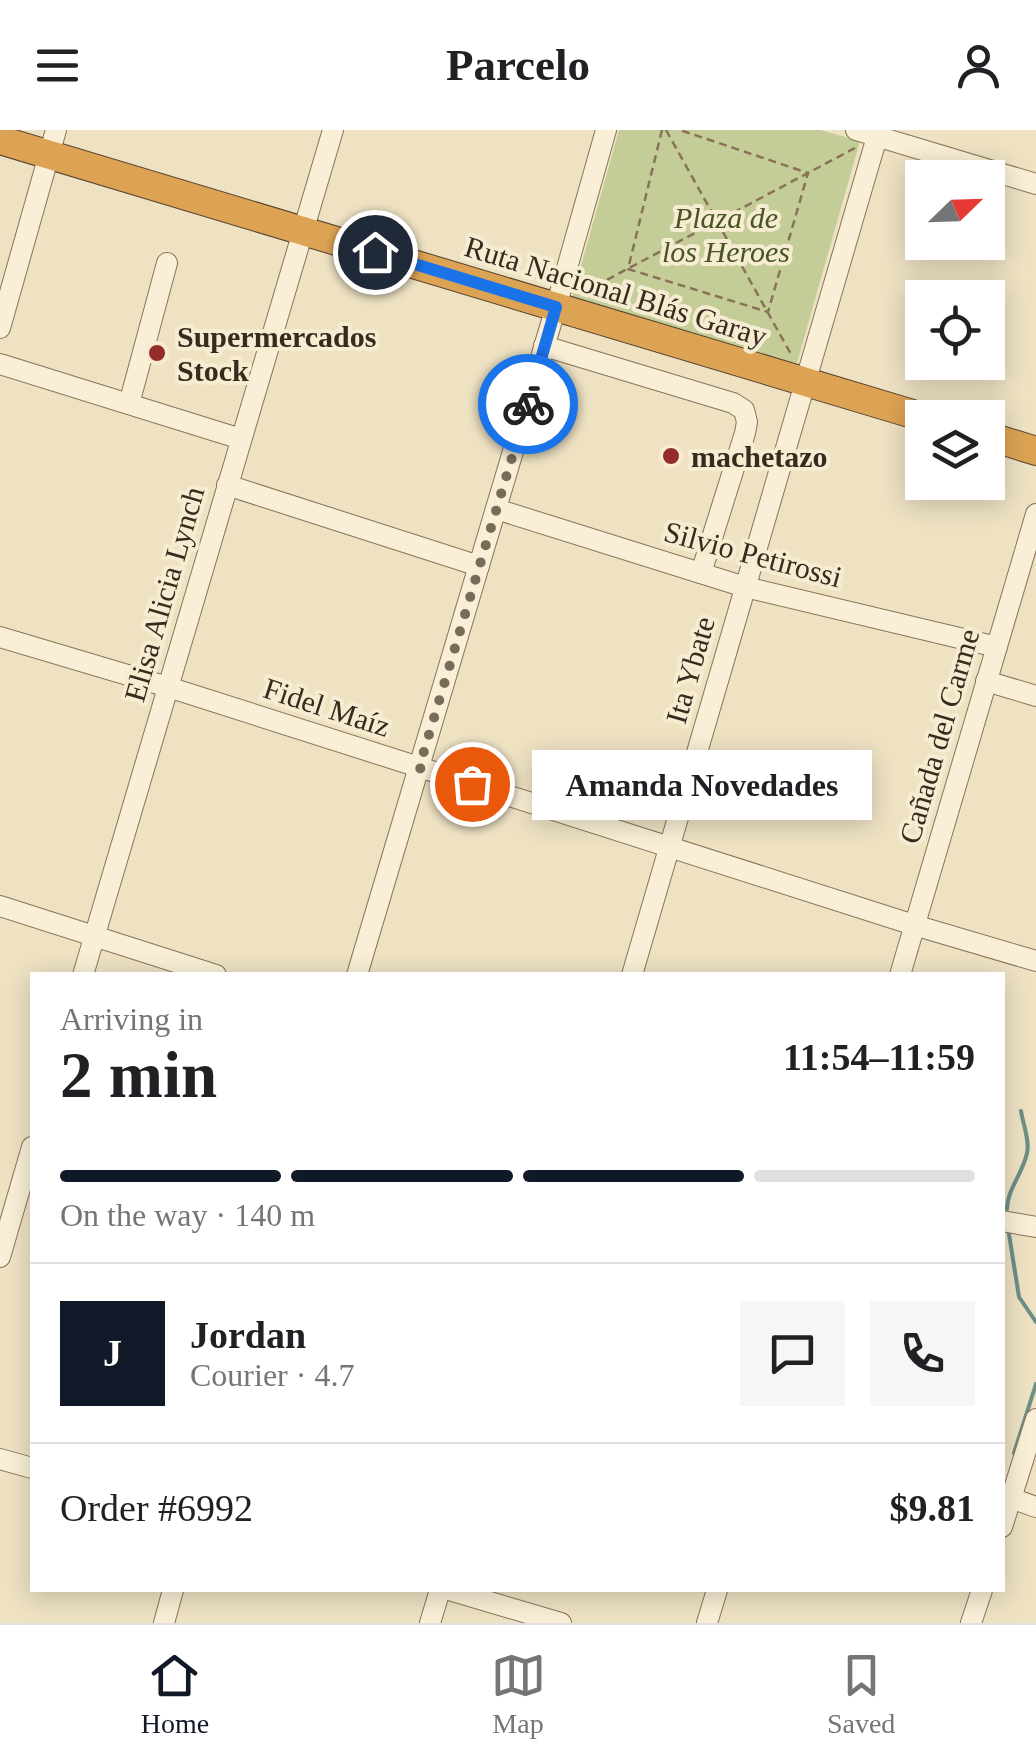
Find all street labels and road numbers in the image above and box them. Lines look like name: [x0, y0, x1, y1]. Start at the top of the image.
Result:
street label: Ruta Nacional Blás Garay: [461, 229, 771, 353]
street label: Elisa Alicia Lynch: [118, 483, 210, 705]
street label: Silvio Petirossi: [661, 514, 845, 594]
street label: Ita Ybate: [659, 613, 721, 727]
street label: Cañada del Carme: [893, 625, 985, 847]
street label: Fidel Maíz: [260, 671, 394, 743]

